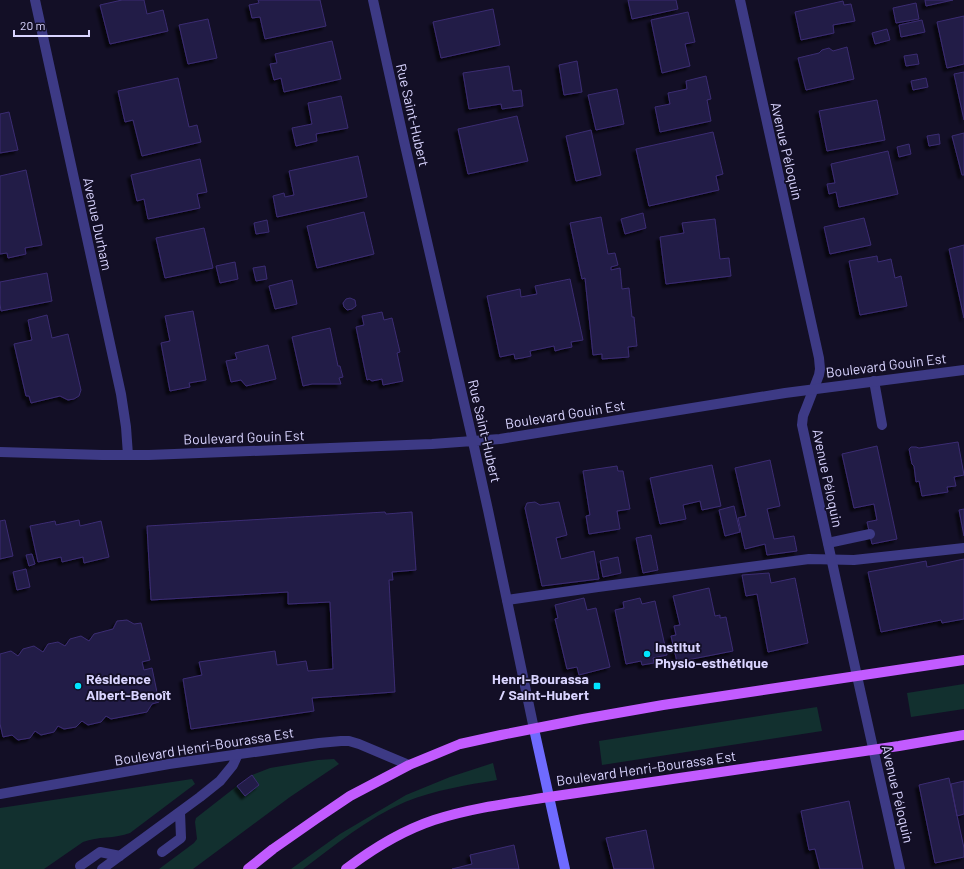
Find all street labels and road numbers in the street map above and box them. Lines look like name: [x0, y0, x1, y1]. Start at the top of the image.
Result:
street label: Rue Saint-Hubert: [393, 62, 433, 168]
street label: Avenue Péloquin: [767, 100, 807, 202]
street label: Avenue Durham: [80, 176, 116, 272]
street label: Boulevard Gouin Est: [825, 349, 947, 381]
street label: Rue Saint-Hubert: [465, 378, 505, 484]
street label: Boulevard Gouin Est: [504, 396, 626, 432]
street label: Boulevard Gouin Est: [183, 426, 305, 448]
street label: Avenue Péloquin: [809, 427, 847, 529]
street label: Boulevard Henri-Bourassa Est: [113, 723, 295, 769]
street label: Avenue Péloquin: [878, 743, 918, 845]
street label: Boulevard Henri-Bourassa Est: [555, 747, 737, 789]

